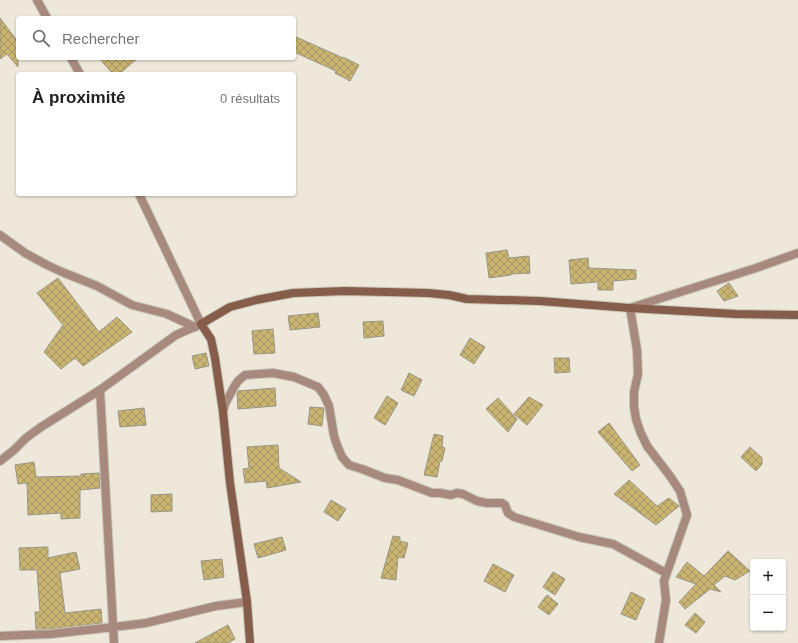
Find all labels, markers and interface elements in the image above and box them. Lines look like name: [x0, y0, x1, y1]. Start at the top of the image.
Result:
search box: [16, 16, 296, 60]
icon: search: [30, 27, 52, 49]
text: Rechercher: [62, 30, 140, 47]
text: À proximité: [32, 88, 126, 107]
text: 0 résultats: [220, 91, 280, 106]
map controls: [750, 559, 786, 631]
button: +: [750, 559, 786, 595]
button: −: [750, 595, 786, 631]

